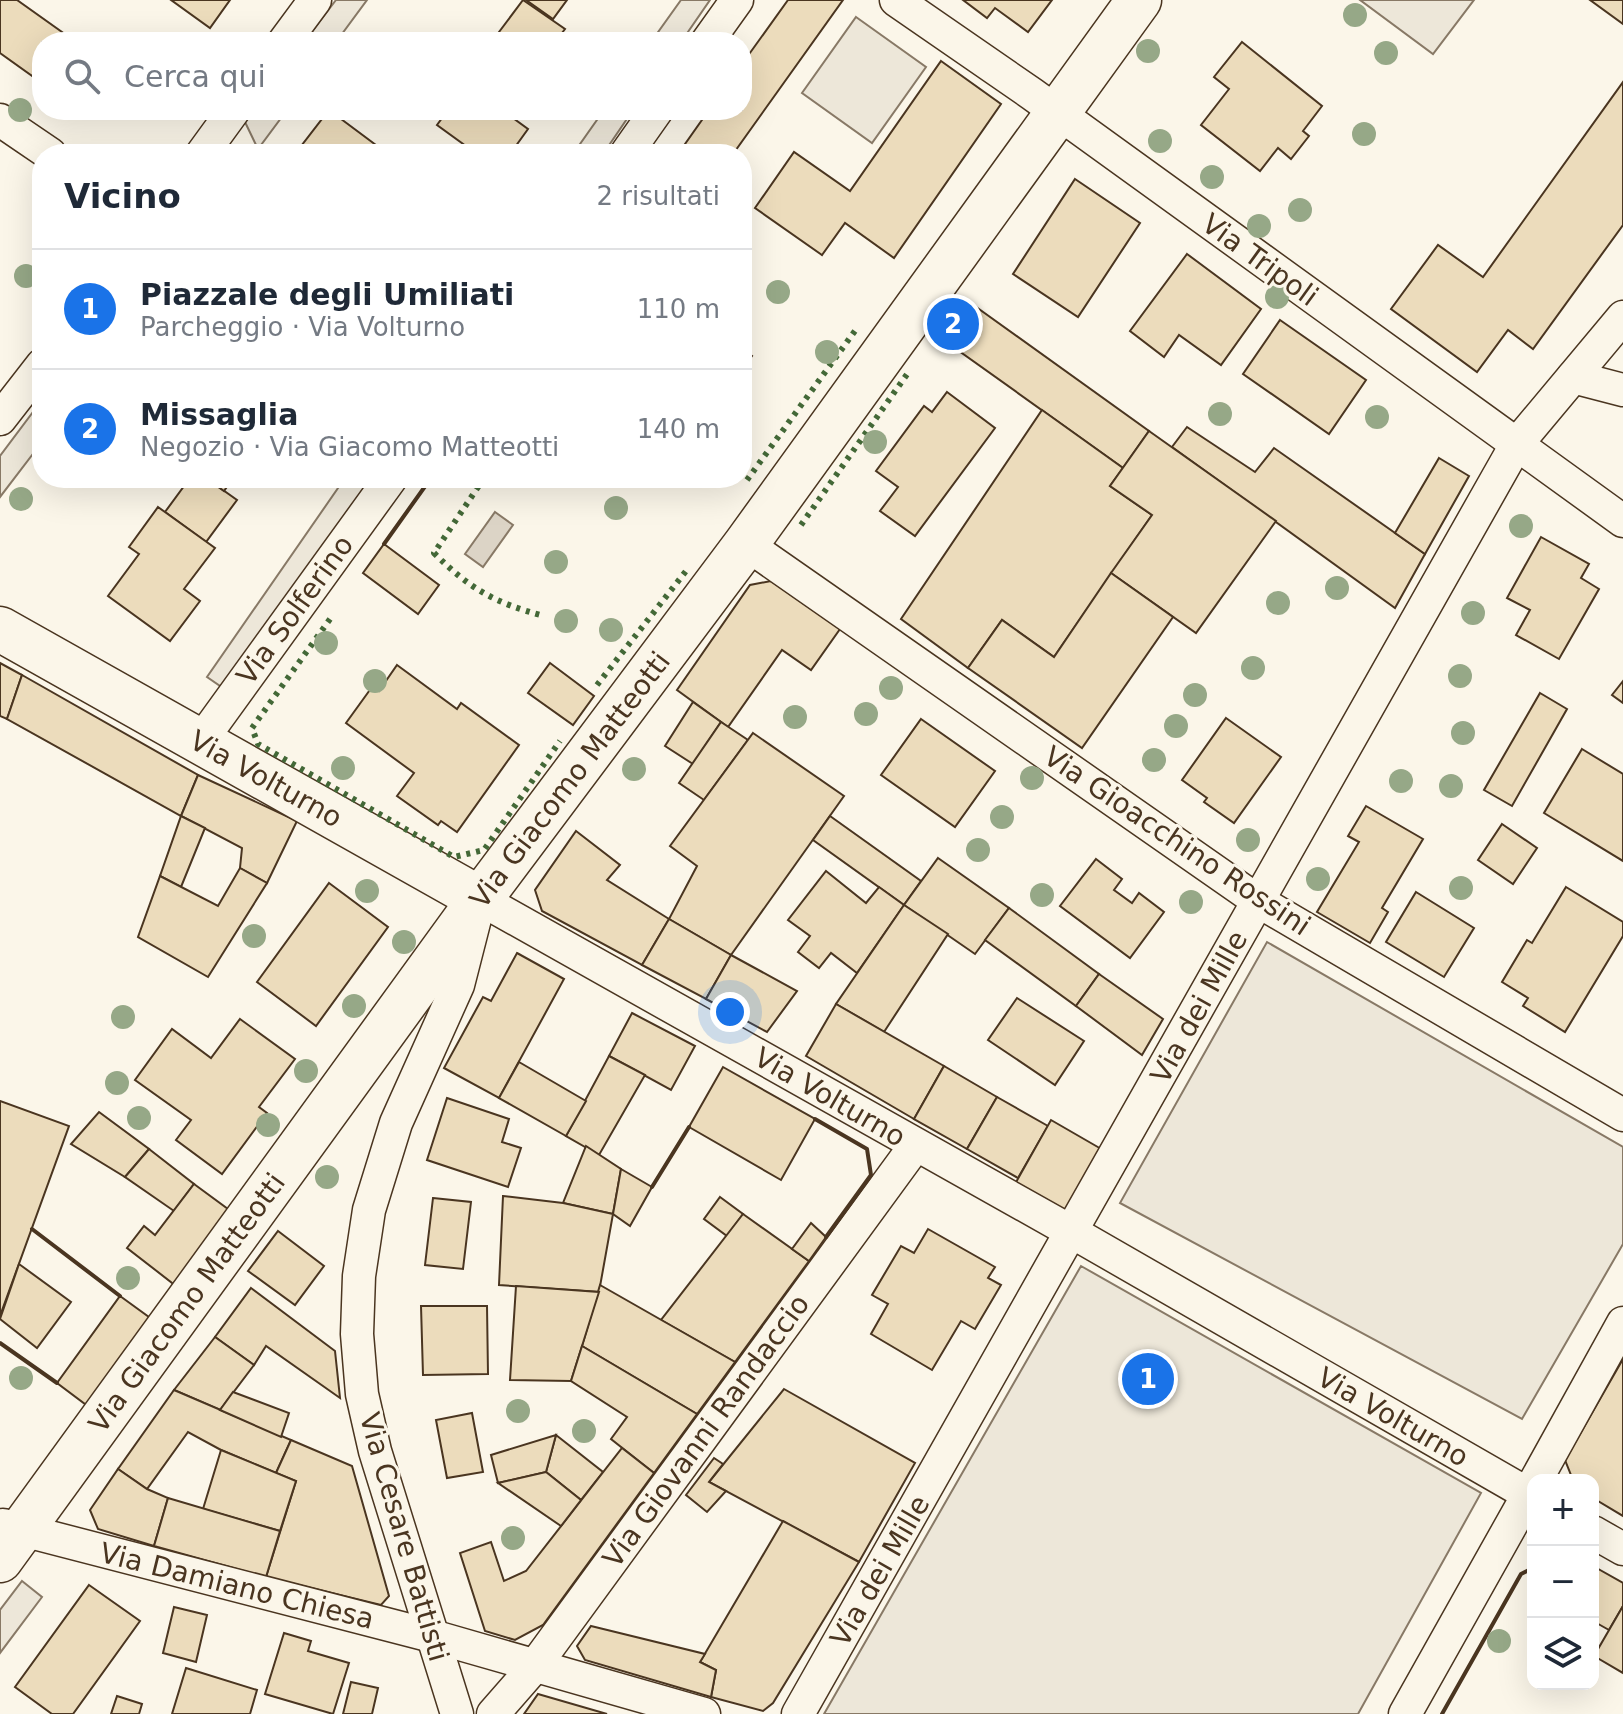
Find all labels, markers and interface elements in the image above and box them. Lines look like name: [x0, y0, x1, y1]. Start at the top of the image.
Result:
search box: [32, 32, 752, 120]
icon: search: [60, 54, 104, 98]
text: Cerca qui: [124, 59, 266, 94]
text: Vicino: [64, 176, 181, 216]
text: 2 risultati: [596, 181, 720, 211]
street label: Via Tripoli: [1196, 207, 1324, 313]
text: Piazzale degli Umiliati: [140, 277, 514, 312]
text: 1: [81, 294, 99, 324]
text: 110 m: [637, 294, 720, 324]
pin: 2: [927, 294, 979, 354]
text: Parcheggio · Via Volturno: [140, 312, 465, 342]
text: Missaglia: [140, 397, 298, 432]
text: 2: [81, 414, 99, 444]
text: 140 m: [637, 414, 720, 444]
text: Negozio · Via Giacomo Matteotti: [140, 432, 559, 462]
street label: Via Solferino: [230, 529, 360, 691]
street label: Via Giacomo Matteotti: [463, 645, 677, 915]
street label: Via Volturno: [184, 724, 348, 834]
street label: Via Gioacchino Rossini: [1038, 740, 1316, 942]
street label: Via dei Mille: [1144, 925, 1254, 1089]
your location: [710, 992, 750, 1032]
street label: Via Volturno: [749, 1040, 911, 1154]
street label: Via Giacomo Matteotti: [82, 1167, 292, 1439]
street label: Via Giovanni Randaccio: [596, 1288, 816, 1574]
pin: 1: [1122, 1349, 1174, 1409]
street label: Via Volturno: [1312, 1360, 1474, 1474]
street label: Via Cesare Battisti: [353, 1409, 455, 1665]
map controls: [1527, 1474, 1599, 1690]
button: +: [1527, 1474, 1599, 1546]
street label: Via dei Mille: [824, 1490, 936, 1652]
street label: Via Damiano Chiesa: [97, 1536, 377, 1636]
button: −: [1527, 1546, 1599, 1618]
button: layers: [1527, 1618, 1599, 1690]

